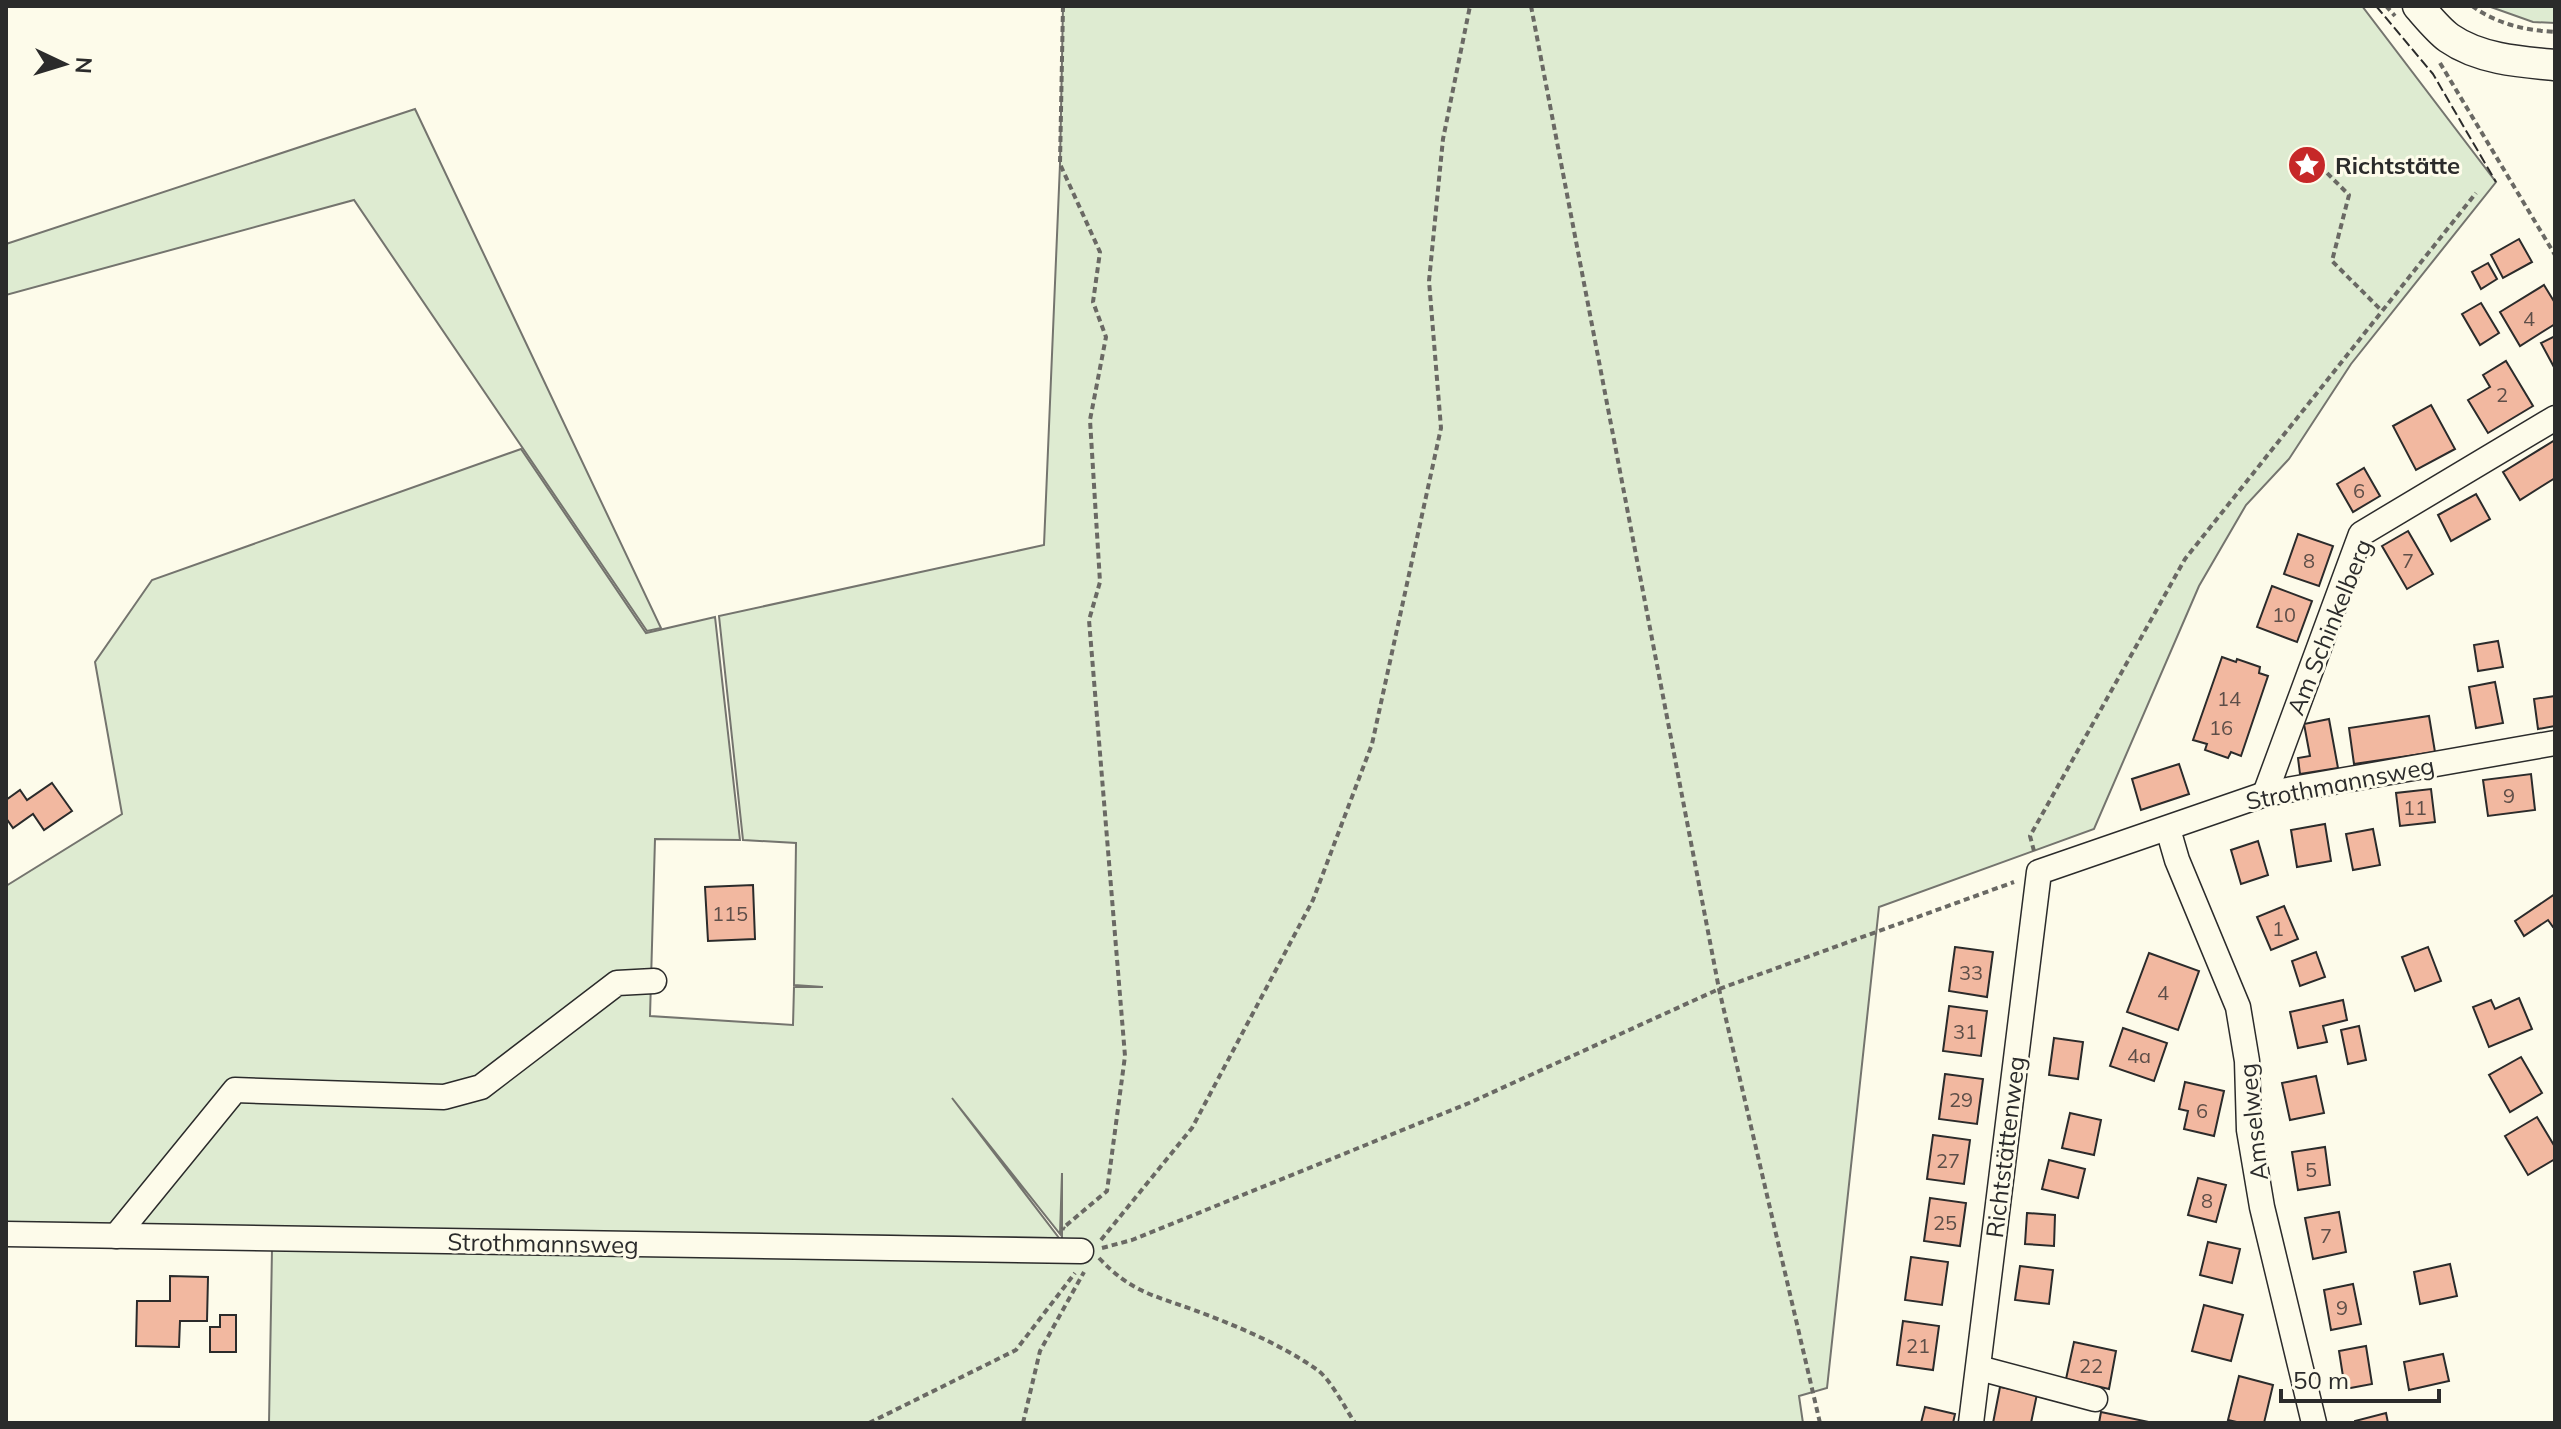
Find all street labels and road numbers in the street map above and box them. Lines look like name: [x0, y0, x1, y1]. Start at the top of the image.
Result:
street label: Am Schinkelberg: [2280, 535, 2378, 719]
street label: Strothmannsweg: [2243, 750, 2437, 816]
street label: Richtstättenweg: [1979, 1054, 2031, 1240]
street label: Amselweg: [2232, 1062, 2274, 1182]
street label: Strothmannsweg: [447, 1226, 639, 1260]

